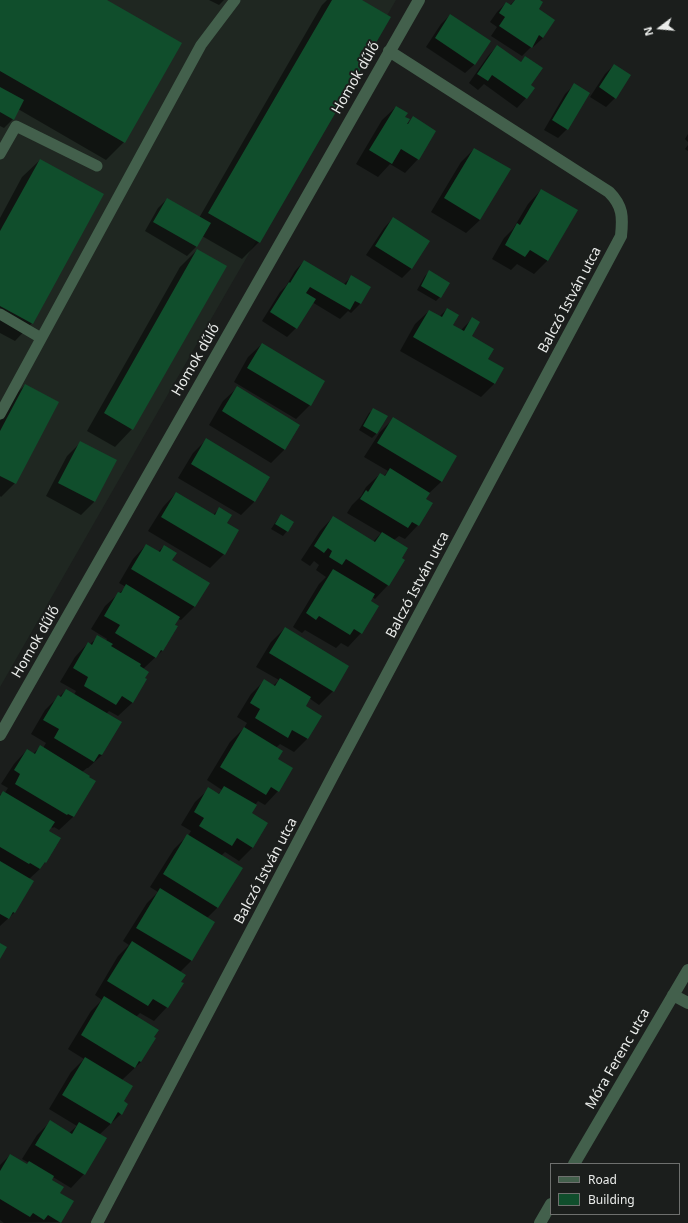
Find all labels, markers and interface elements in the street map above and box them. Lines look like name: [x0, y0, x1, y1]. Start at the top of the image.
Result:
north arrow: [640, 8, 680, 48]
text: N: [640, 25, 656, 38]
street label: Homok dűlő: [329, 39, 383, 117]
street label: Balczó István utca: [535, 244, 605, 356]
street label: Homok dűlő: [169, 321, 223, 399]
street label: Balczó István utca: [383, 529, 453, 641]
street label: Homok dűlő: [9, 603, 63, 681]
street label: Balczó István utca: [231, 815, 301, 927]
street label: Móra Ferenc utca: [582, 1005, 654, 1113]
legend: [550, 1163, 680, 1215]
text: Road: [588, 1171, 617, 1188]
text: Building: [588, 1191, 635, 1208]

